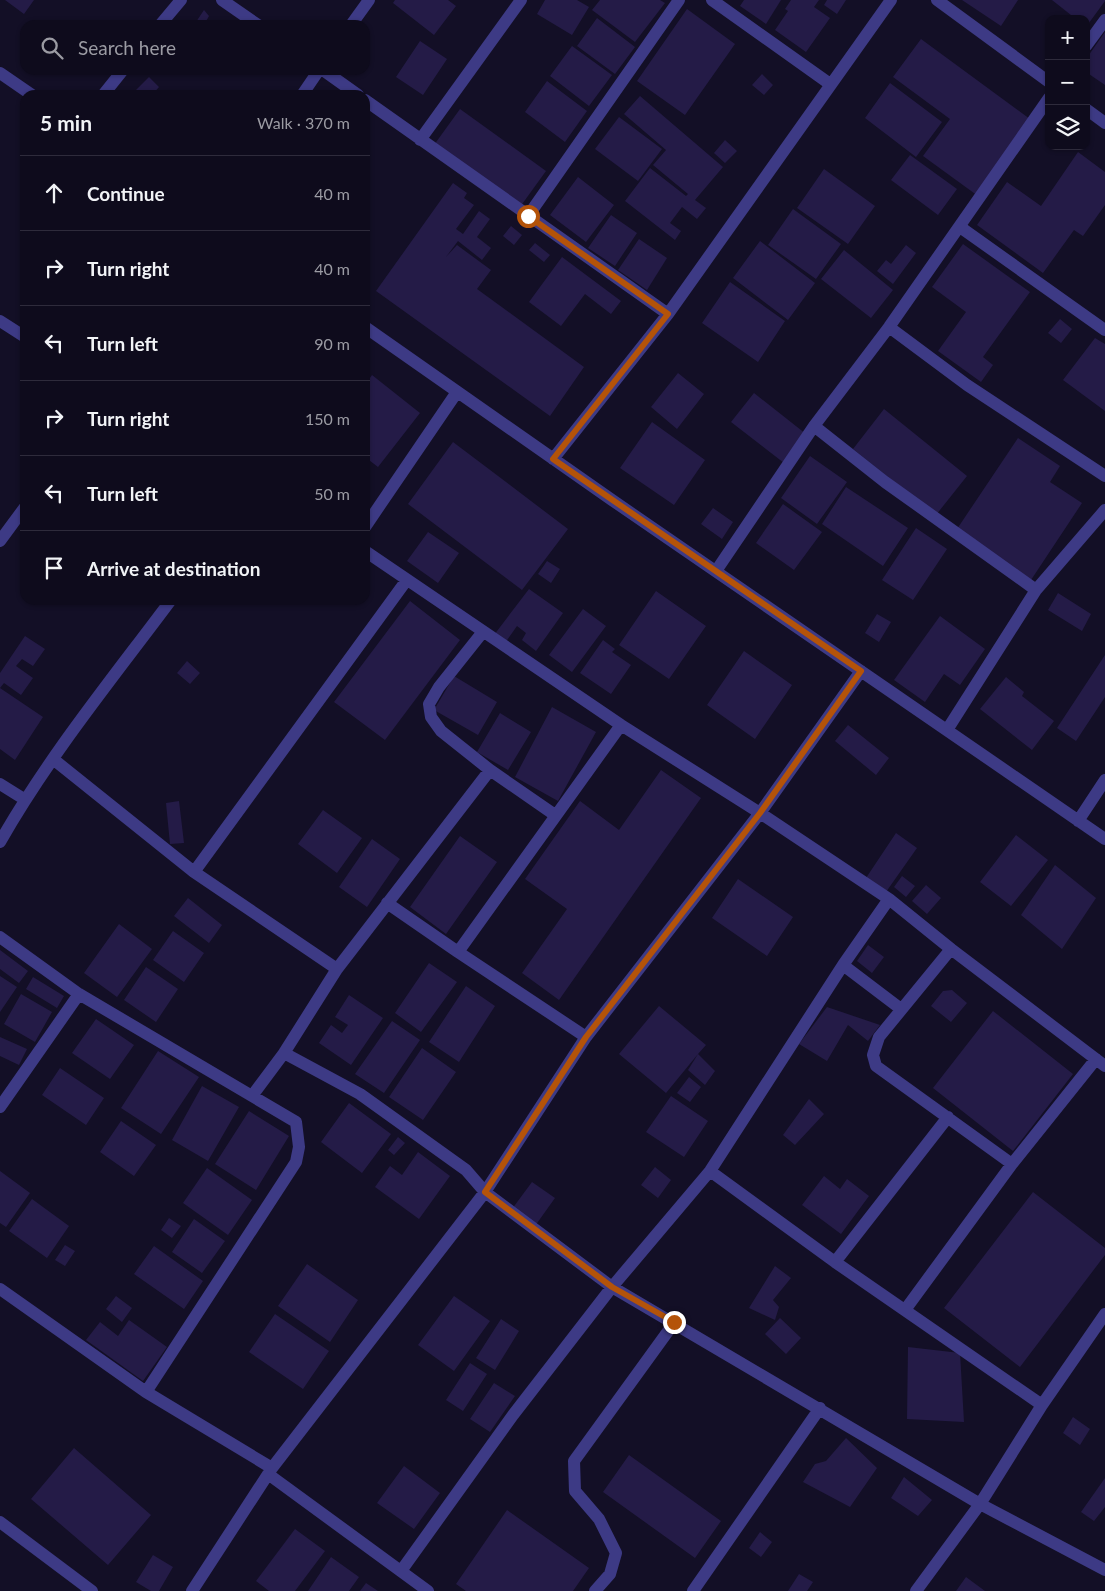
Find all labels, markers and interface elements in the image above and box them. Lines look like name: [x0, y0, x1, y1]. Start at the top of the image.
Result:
map controls: [1045, 15, 1090, 150]
button: +: [1045, 15, 1090, 60]
search box: [20, 20, 370, 75]
icon: search: [38, 34, 66, 62]
text: Search here: [78, 36, 176, 59]
button: −: [1045, 60, 1090, 105]
button: layers: [1045, 105, 1090, 150]
text: 5 min: [40, 110, 92, 135]
text: Walk · 370 m: [257, 113, 350, 132]
icon: ahead: [40, 179, 68, 207]
text: Continue: [87, 182, 165, 205]
text: 40 m: [314, 184, 350, 203]
route start: [517, 205, 540, 228]
icon: right: [40, 254, 68, 282]
text: Turn right: [87, 257, 169, 280]
text: 40 m: [314, 259, 350, 278]
icon: left: [40, 329, 68, 357]
text: Turn left: [87, 332, 158, 355]
text: 90 m: [314, 334, 350, 353]
icon: right: [40, 404, 68, 432]
text: Turn right: [87, 407, 169, 430]
text: 150 m: [305, 409, 350, 428]
icon: left: [40, 479, 68, 507]
text: Turn left: [87, 482, 158, 505]
text: 50 m: [314, 484, 350, 503]
icon: arrive: [40, 554, 68, 582]
text: Arrive at destination: [87, 557, 260, 580]
route end: [663, 1311, 686, 1334]

